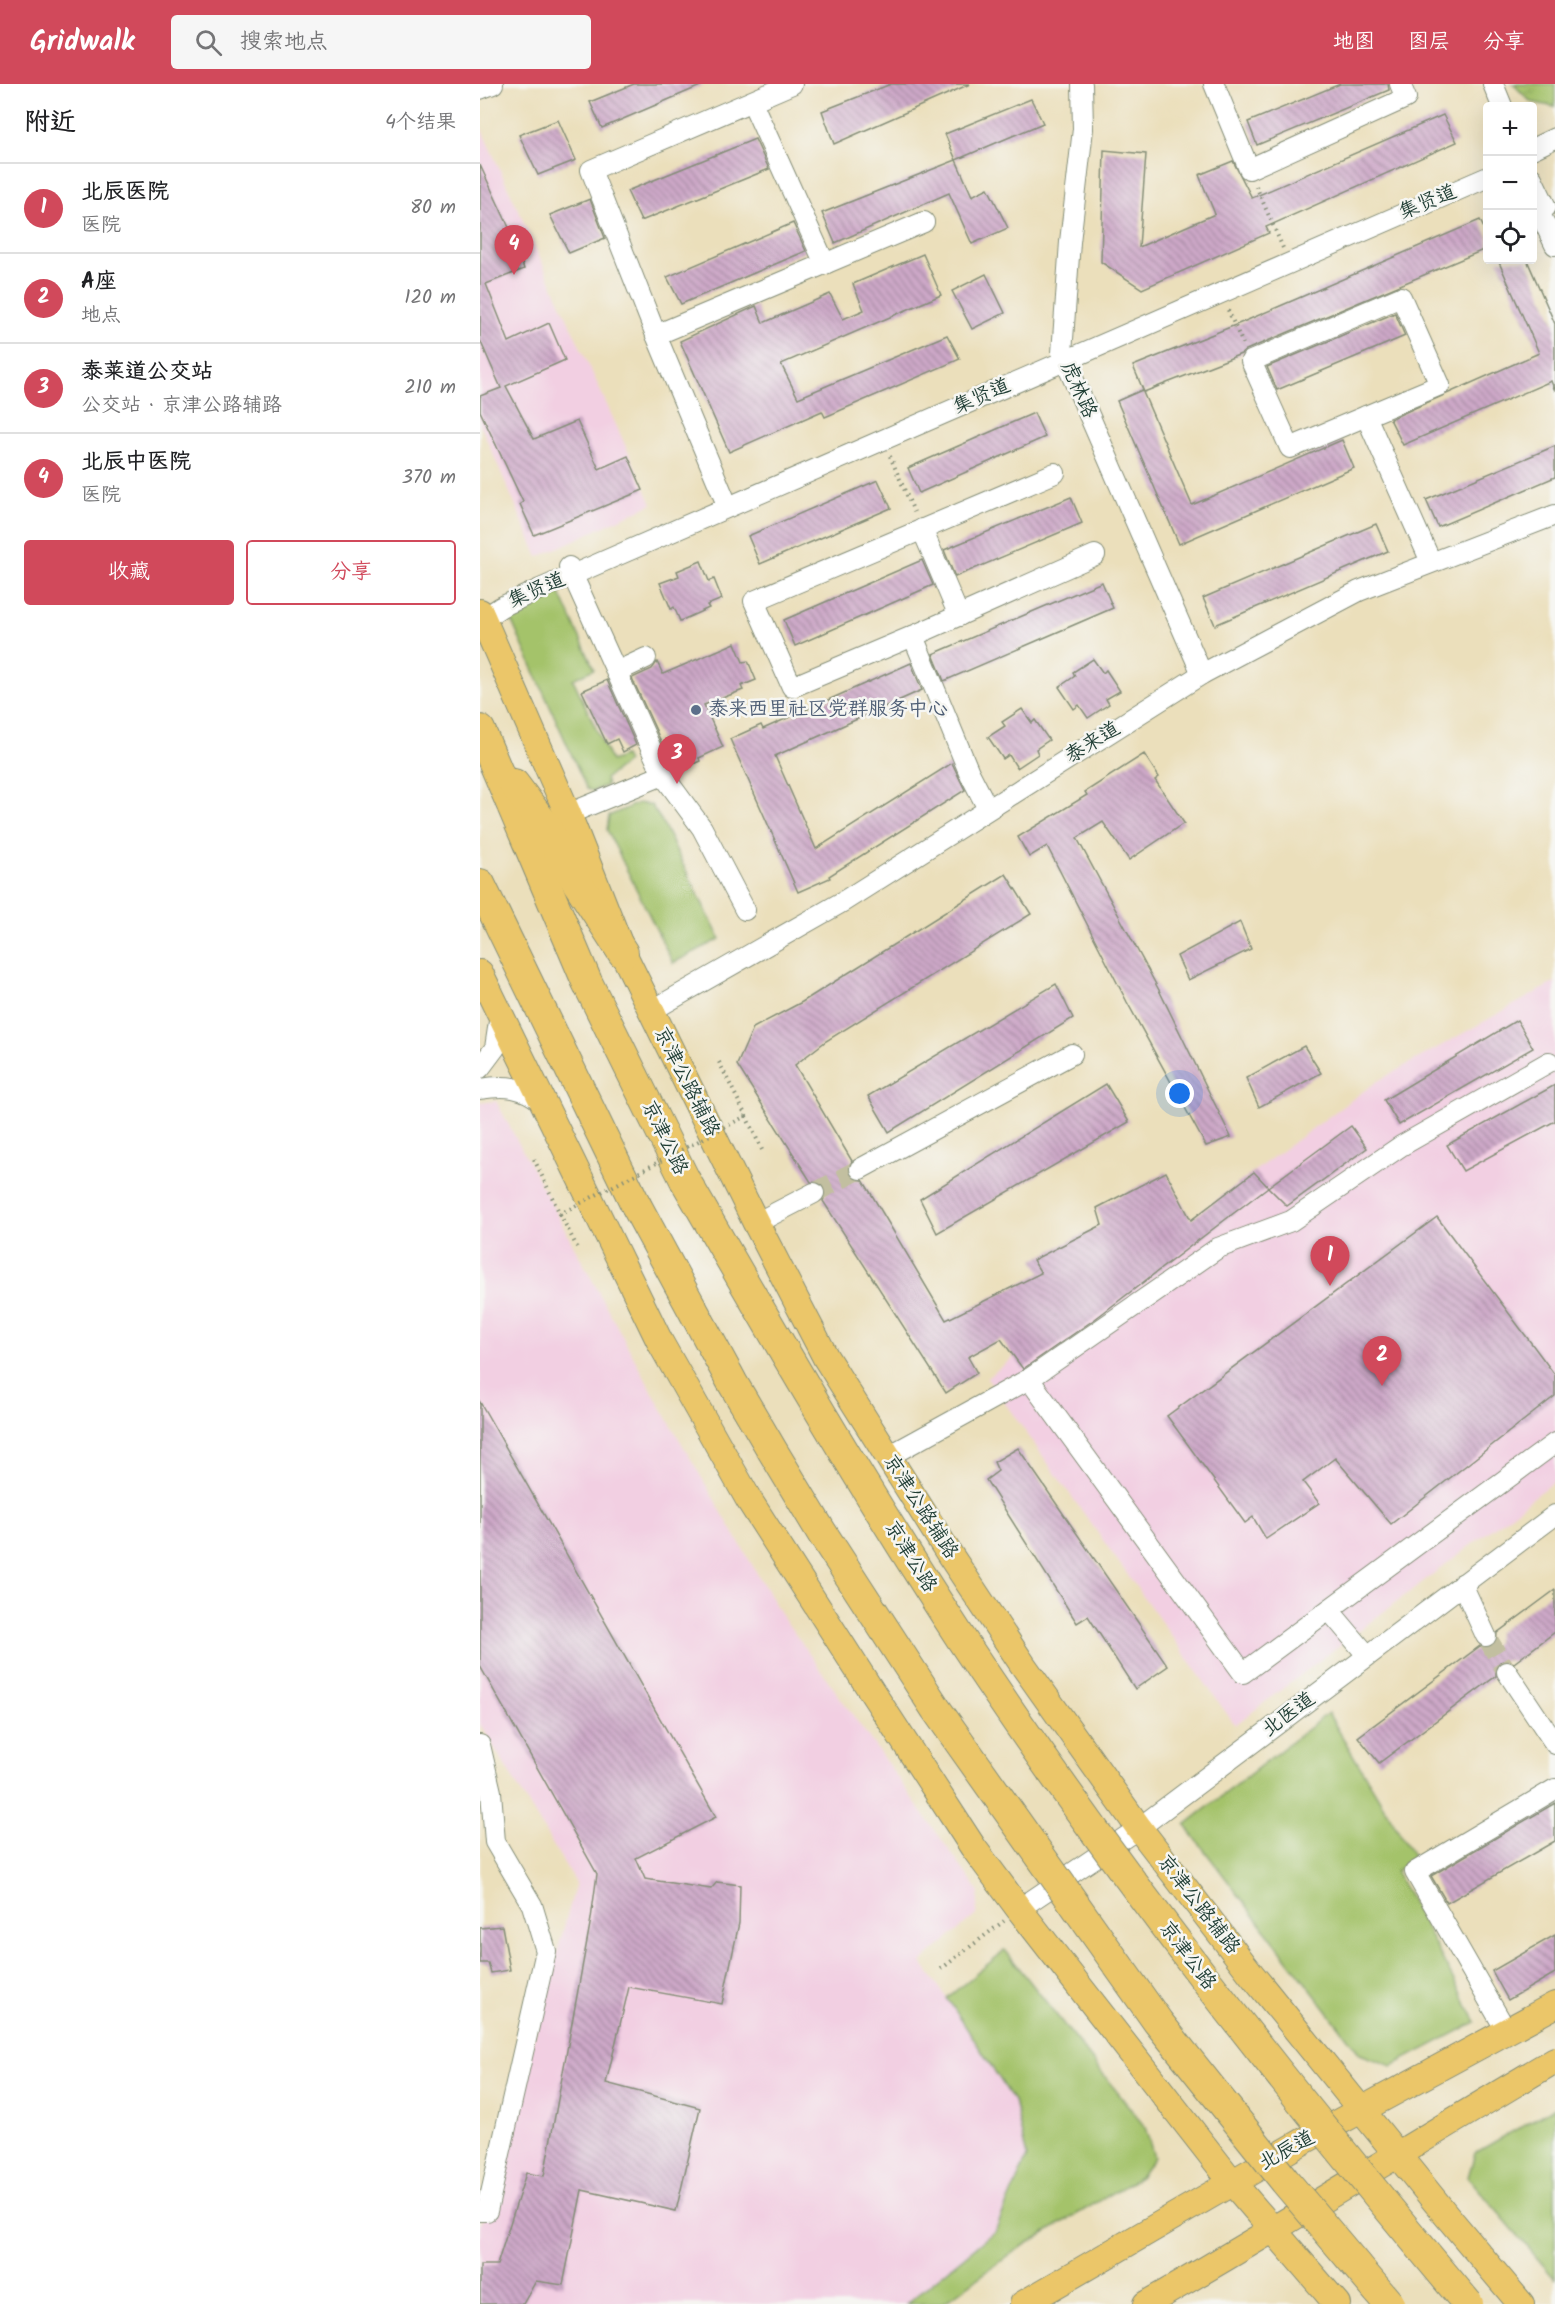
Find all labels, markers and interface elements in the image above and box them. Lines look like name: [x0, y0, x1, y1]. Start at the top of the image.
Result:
search box: [171, 15, 591, 69]
text: Gridwalk: [30, 20, 135, 65]
text: 搜索地点: [240, 25, 328, 60]
icon: search: [192, 26, 225, 59]
text: 地图: [1333, 26, 1375, 59]
text: 图层: [1408, 26, 1450, 59]
text: 分享: [1483, 26, 1525, 59]
text: 附近: [24, 102, 76, 144]
map controls: [1483, 102, 1537, 264]
button: +: [1483, 102, 1537, 156]
text: 4个结果: [385, 107, 456, 139]
button: −: [1483, 156, 1537, 210]
text: 北辰医院: [81, 175, 169, 210]
street label: 集贤道: [1394, 177, 1462, 229]
text: 1: [40, 192, 47, 224]
text: 80 m: [410, 192, 456, 224]
text: 医院: [81, 210, 121, 242]
button: locate: [1483, 210, 1537, 264]
pin: 4: [495, 226, 534, 275]
text: A座: [81, 265, 117, 300]
text: 2: [38, 282, 49, 314]
text: 120 m: [404, 282, 456, 314]
text: 地点: [81, 300, 121, 332]
text: 泰莱道公交站: [81, 355, 213, 390]
street label: 虎林路: [1051, 356, 1105, 425]
street label: 集贤道: [948, 370, 1016, 424]
text: 3: [38, 372, 49, 404]
text: 210 m: [404, 372, 456, 404]
text: 公交站 · 京津公路辅路: [81, 390, 282, 422]
text: 北辰中医院: [81, 445, 191, 480]
text: 4: [38, 462, 49, 494]
text: 370 m: [401, 462, 456, 494]
text: 医院: [81, 480, 121, 512]
button: 收藏: [24, 540, 234, 605]
button: 分享: [246, 540, 456, 605]
street label: 集贤道: [503, 564, 571, 618]
place label: 泰来西里社区党群服务中心: [708, 694, 948, 726]
marker: 泰来西里社区党群服务中心: [689, 703, 703, 717]
street label: 泰来道: [1059, 714, 1127, 772]
pin: 3: [658, 734, 696, 784]
street label: 京津公路辅路: [648, 1023, 724, 1141]
your location: [1165, 1079, 1194, 1108]
street label: 京津公路: [636, 1097, 692, 1179]
pin: 1: [1310, 1236, 1350, 1286]
pin: 2: [1362, 1336, 1402, 1386]
street label: 京津公路辅路: [877, 1450, 963, 1564]
street label: 京津公路: [879, 1517, 941, 1597]
street label: 北医道: [1255, 1684, 1323, 1746]
street label: 京津公路辅路: [1152, 1850, 1244, 1960]
street label: 京津公路: [1153, 1917, 1221, 1995]
street label: 北辰道: [1253, 2122, 1321, 2180]

